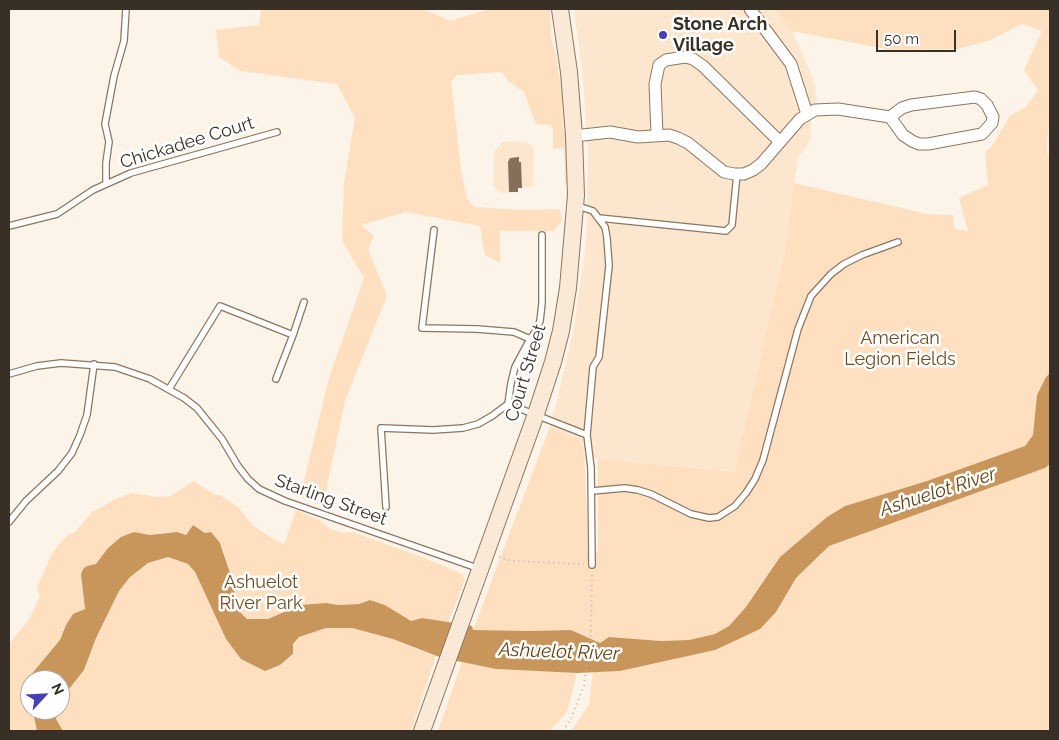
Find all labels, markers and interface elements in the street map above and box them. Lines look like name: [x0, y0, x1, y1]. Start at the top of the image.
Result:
place label: Stone Arch Village: [673, 14, 767, 56]
scale bar: [879, 20, 959, 52]
marker: Stone Arch Village: [657, 29, 669, 41]
text: 50 m: [884, 30, 919, 48]
street label: Chickadee Court: [117, 112, 257, 174]
street label: Court Street: [501, 322, 551, 424]
park label: American Legion Fields: [844, 328, 956, 370]
water label: Ashuelot River: [877, 462, 999, 522]
street label: Starling Street: [272, 470, 390, 530]
park label: Ashuelot River Park: [219, 572, 303, 614]
water label: Ashuelot River: [498, 638, 620, 666]
north arrow: [20, 670, 70, 720]
text: N: [48, 681, 67, 697]

